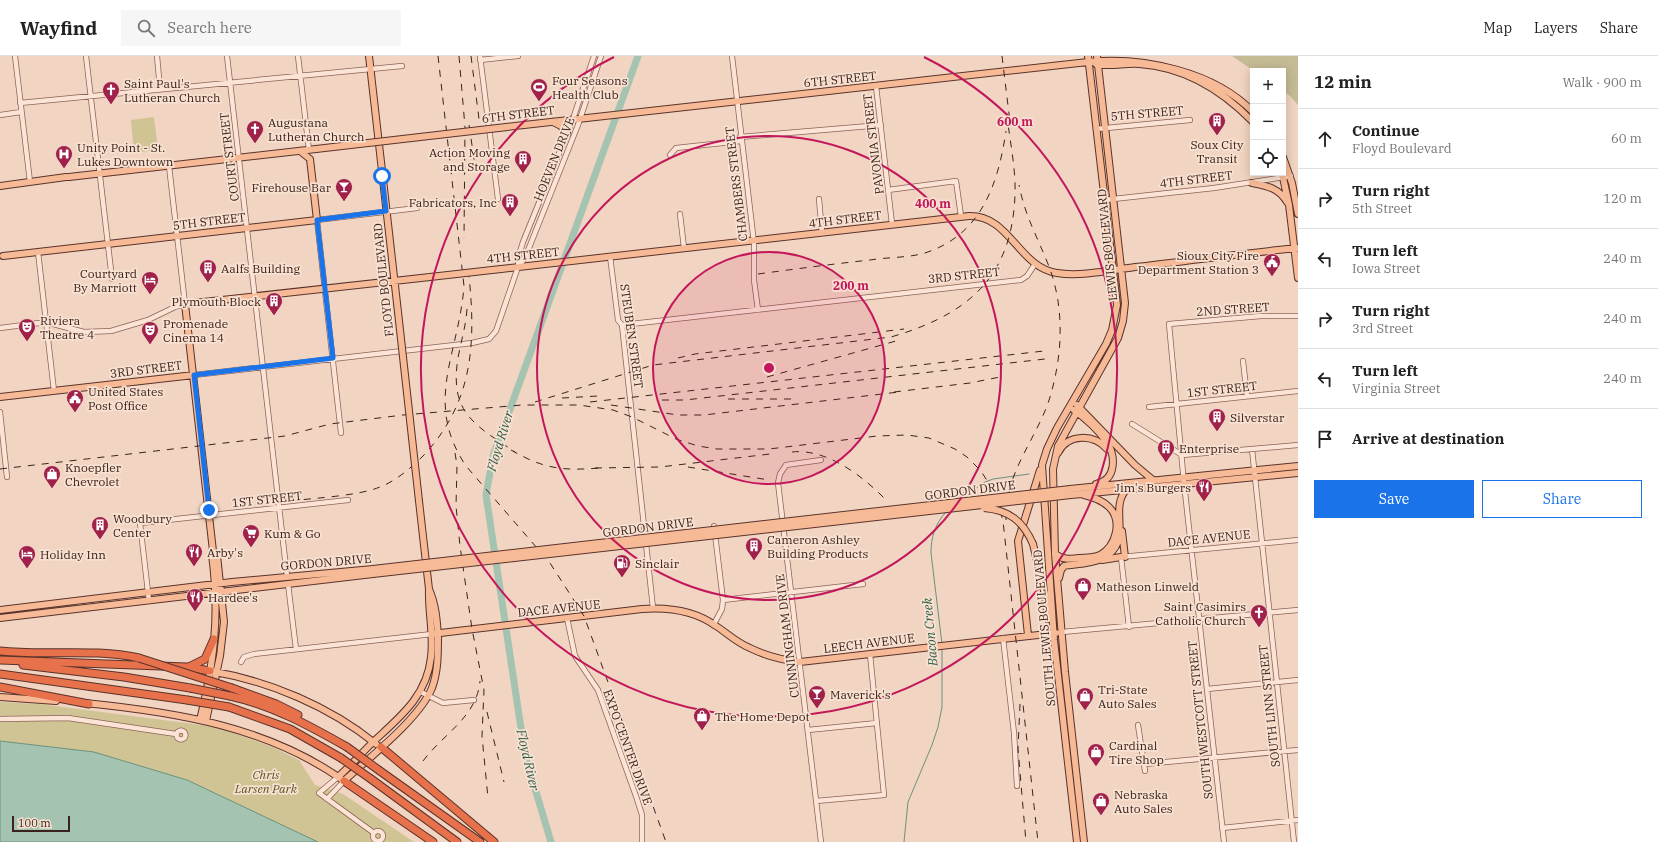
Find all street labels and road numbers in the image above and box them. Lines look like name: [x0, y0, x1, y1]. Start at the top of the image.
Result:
street label: 6TH STREET: [803, 68, 877, 90]
street label: PAVONIA STREET: [859, 93, 887, 195]
street label: 6TH STREET: [481, 102, 555, 126]
street label: 5TH STREET: [1110, 102, 1184, 124]
street label: COURT STREET: [216, 112, 242, 202]
street label: HOEVEN DRIVE: [530, 115, 578, 203]
street label: CHAMBERS STREET: [721, 126, 750, 242]
street label: 4TH STREET: [1159, 167, 1233, 191]
street label: LEWIS BOULEVARD: [1094, 188, 1120, 302]
street label: 4TH STREET: [808, 207, 882, 231]
street label: 5TH STREET: [172, 209, 246, 233]
street label: FLOYD BOULEVARD: [370, 223, 396, 337]
street label: 4TH STREET: [486, 244, 560, 266]
street label: 3RD STREET: [927, 264, 1001, 286]
street label: STEUBEN STREET: [617, 283, 647, 389]
street label: 2ND STREET: [1196, 299, 1270, 319]
street label: 3RD STREET: [109, 357, 183, 381]
street label: 1ST STREET: [1186, 378, 1258, 400]
street label: GORDON DRIVE: [924, 477, 1016, 503]
street label: 1ST STREET: [231, 488, 303, 510]
street label: GORDON DRIVE: [602, 514, 694, 540]
street label: DACE AVENUE: [1167, 526, 1251, 550]
street label: SOUTH LEWIS BOULEVARD: [1030, 549, 1058, 707]
street label: GORDON DRIVE: [280, 551, 372, 573]
street label: CUNNINGHAM DRIVE: [772, 573, 802, 699]
street label: DACE AVENUE: [517, 596, 601, 620]
street label: LEECH AVENUE: [823, 630, 915, 656]
street label: SOUTH WESTCOTT STREET: [1184, 640, 1216, 800]
street label: SOUTH LINN STREET: [1255, 644, 1283, 768]
street label: EXPO CENTER DRIVE: [600, 687, 656, 807]

